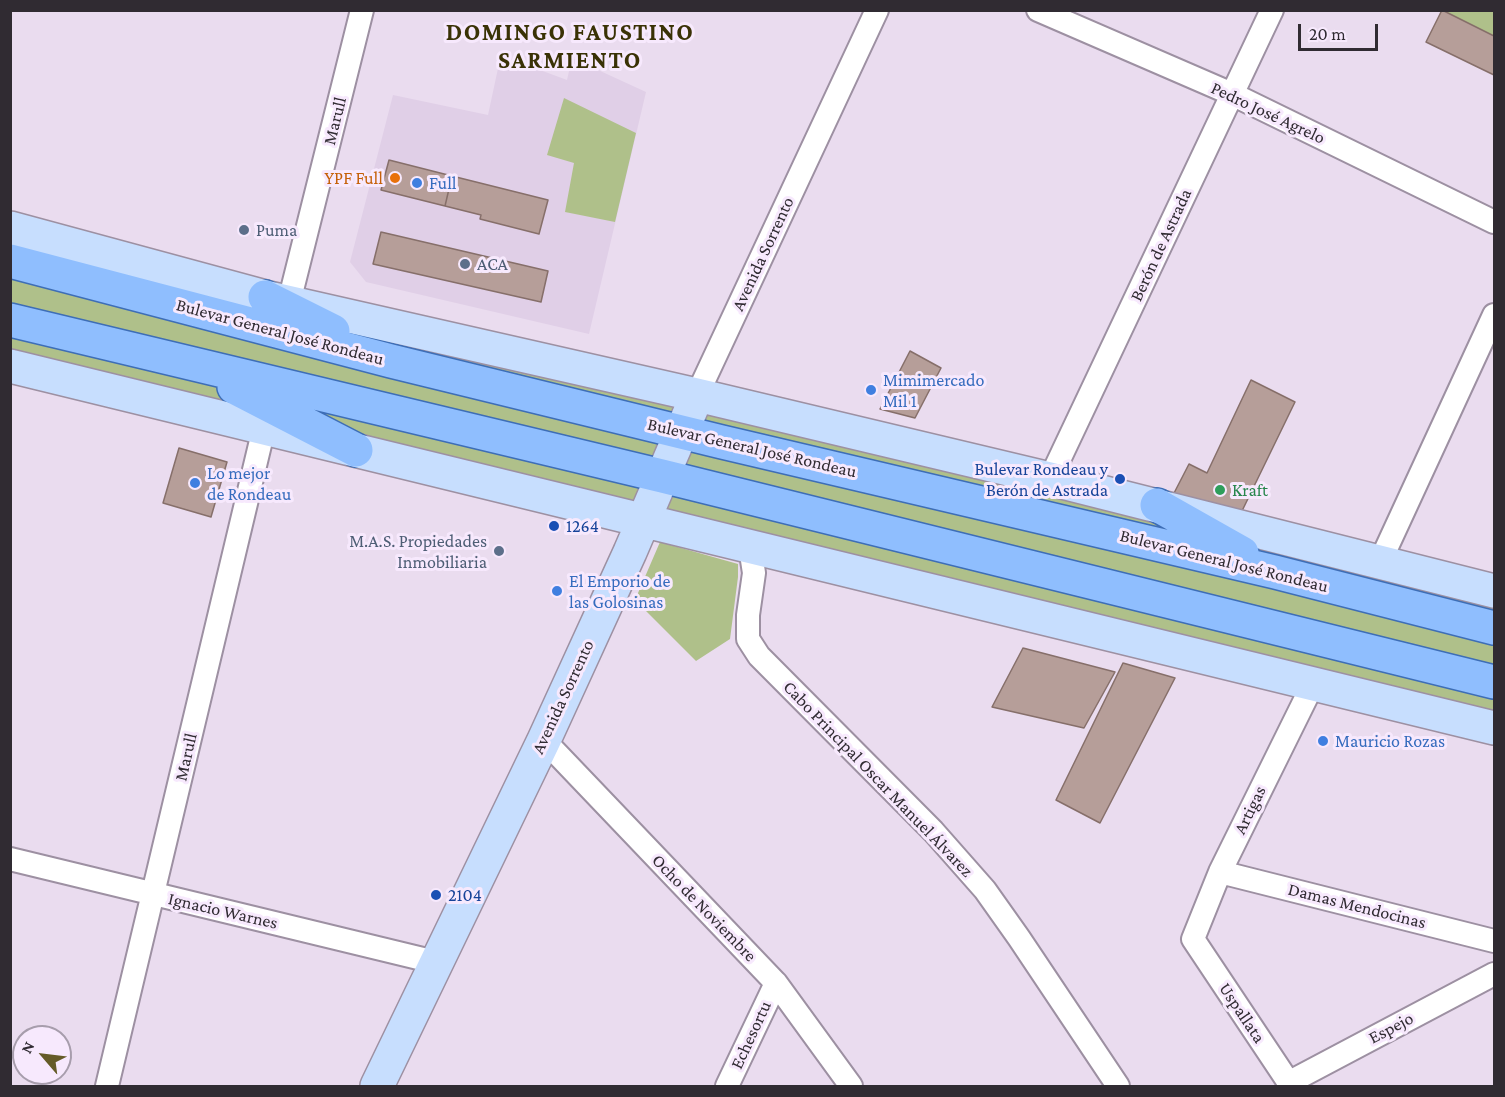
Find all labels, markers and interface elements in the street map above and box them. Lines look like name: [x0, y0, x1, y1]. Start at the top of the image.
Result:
scale bar: [1301, 12, 1380, 50]
district label: DOMINGO FAUSTINO SARMIENTO: [446, 19, 694, 75]
text: 20 m: [1309, 24, 1346, 44]
street label: Pedro José Agrelo: [1208, 77, 1328, 149]
street label: Marull: [319, 95, 351, 147]
place label: YPF Full: [325, 167, 383, 189]
marker: YPF Full: [388, 171, 402, 185]
place label: Full: [429, 172, 457, 194]
marker: Full: [410, 176, 424, 190]
street label: Berón de Astrada: [1125, 185, 1197, 305]
street label: Avenida Sorrento: [727, 193, 799, 315]
place label: Puma: [256, 219, 297, 241]
marker: Puma: [237, 223, 251, 237]
place label: ACA: [477, 253, 508, 275]
marker: ACA: [458, 257, 472, 271]
street label: Bulevar General José Rondeau: [174, 294, 386, 370]
place label: Mimimercado Mil 1: [883, 369, 984, 412]
marker: Mimimercado Mil 1: [864, 383, 878, 397]
street label: Bulevar General José Rondeau: [645, 413, 859, 483]
place label: Bulevar Rondeau y Berón de Astrada: [974, 458, 1108, 500]
place label: Lo mejor de Rondeau: [207, 462, 291, 504]
marker: Bulevar Rondeau y Berón de Astrada: [1113, 472, 1127, 486]
marker: Lo mejor de Rondeau: [188, 476, 202, 490]
place label: Kraft: [1232, 479, 1268, 501]
marker: Kraft: [1213, 483, 1227, 497]
place label: 1264: [566, 515, 599, 537]
marker: 1264: [547, 519, 561, 533]
street label: Bulevar General José Rondeau: [1118, 525, 1330, 597]
place label: M.A.S. Propiedades Inmobiliaria: [349, 530, 487, 572]
marker: M.A.S. Propiedades Inmobiliaria: [492, 544, 506, 558]
place label: El Emporio de las Golosinas: [569, 570, 670, 612]
marker: El Emporio de las Golosinas: [550, 584, 564, 598]
street label: Avenida Sorrento: [527, 636, 599, 758]
street label: Cabo Principal Oscar Manuel Álvarez: [778, 676, 978, 882]
place label: Mauricio Rozas: [1335, 730, 1445, 752]
street label: Marull: [170, 731, 202, 783]
marker: Mauricio Rozas: [1316, 734, 1330, 748]
street label: Artigas: [1229, 782, 1271, 838]
street label: Ocho de Noviembre: [647, 850, 761, 966]
street label: Damas Mendocinas: [1286, 878, 1428, 934]
place label: 2104: [448, 884, 482, 906]
street label: Ignacio Warnes: [166, 888, 280, 934]
marker: 2104: [429, 888, 443, 902]
street label: Uspallata: [1214, 979, 1270, 1047]
street label: Echesortu: [726, 998, 776, 1072]
street label: Espejo: [1365, 1007, 1417, 1049]
north arrow: [12, 1025, 72, 1085]
text: N: [17, 1038, 37, 1056]

